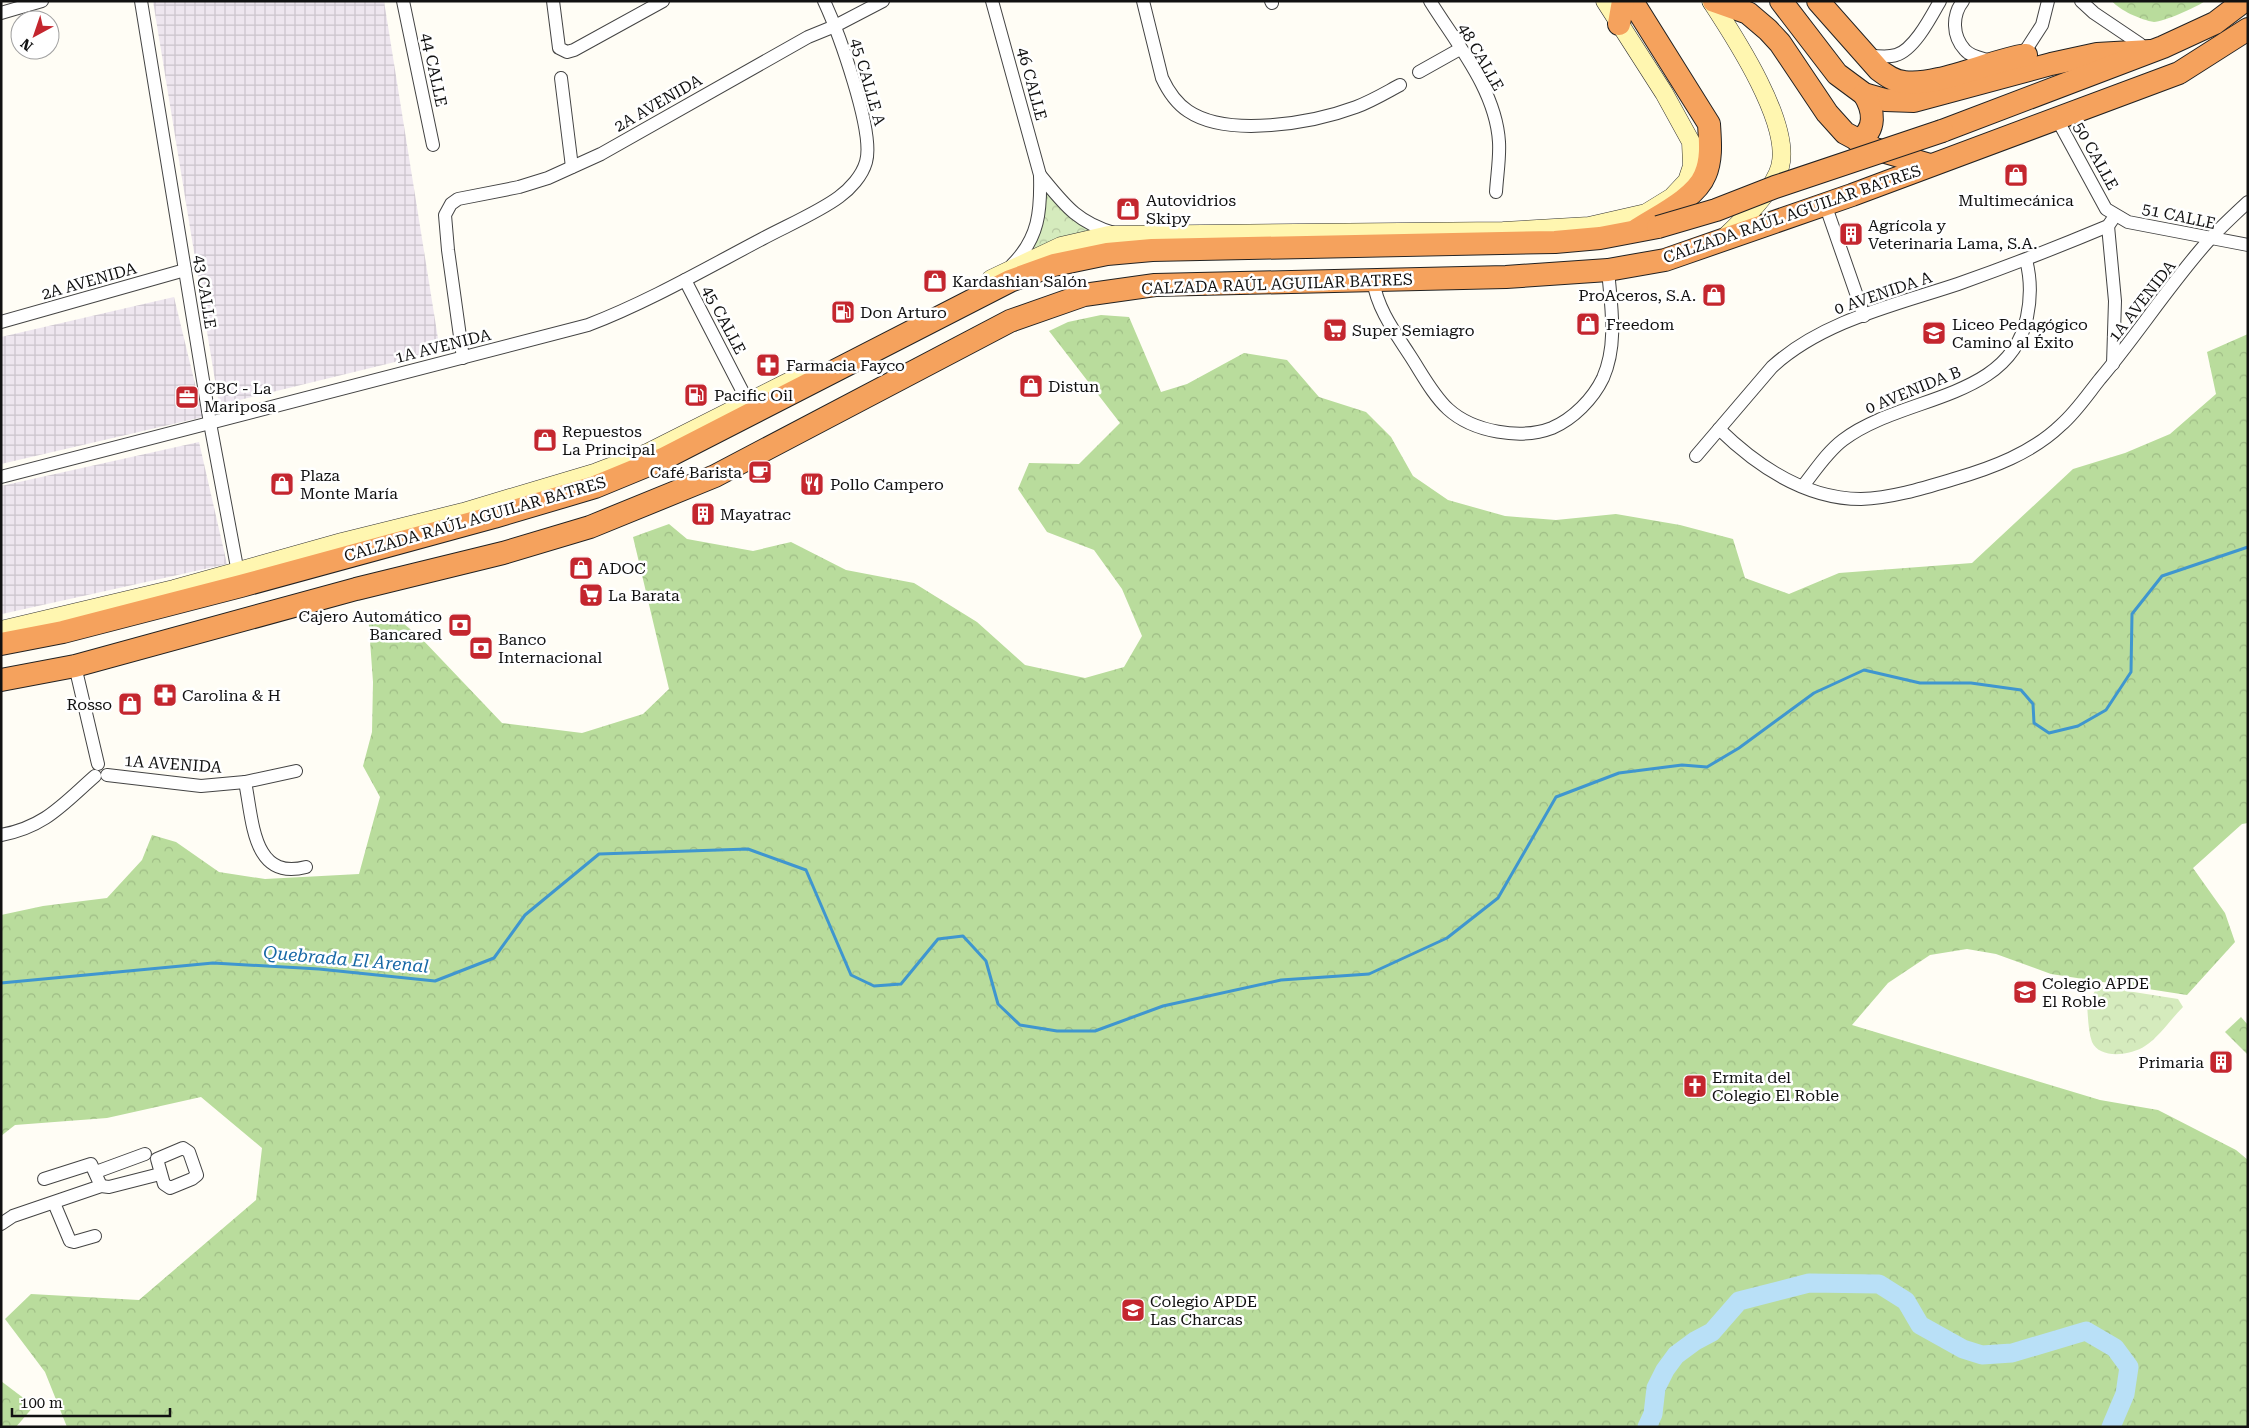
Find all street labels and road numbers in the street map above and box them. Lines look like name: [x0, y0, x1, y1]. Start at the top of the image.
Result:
street label: 48 CALLE: [1454, 20, 1508, 94]
street label: 44 CALLE: [417, 31, 451, 109]
street label: 45 CALLE A: [846, 36, 890, 129]
street label: 46 CALLE: [1013, 45, 1051, 123]
street label: 2A AVENIDA: [611, 70, 706, 136]
street label: 50 CALLE: [2070, 119, 2122, 193]
street label: CALZADA RAÚL AGUILAR BATRES: [1661, 161, 1924, 267]
street label: 51 CALLE: [2140, 199, 2218, 233]
street label: 43 CALLE: [190, 254, 220, 330]
street label: 1A AVENIDA: [2104, 256, 2180, 345]
street label: 2A AVENIDA: [39, 258, 139, 304]
street label: 0 AVENIDA A: [1832, 267, 1935, 319]
street label: CALZADA RAÚL AGUILAR BATRES: [1141, 270, 1413, 298]
street label: 45 CALLE: [698, 283, 750, 357]
street label: 1A AVENIDA: [393, 325, 494, 367]
street label: 0 AVENIDA B: [1862, 362, 1964, 418]
street label: CALZADA RAÚL AGUILAR BATRES: [342, 472, 608, 566]
street label: 1A AVENIDA: [124, 751, 223, 777]

